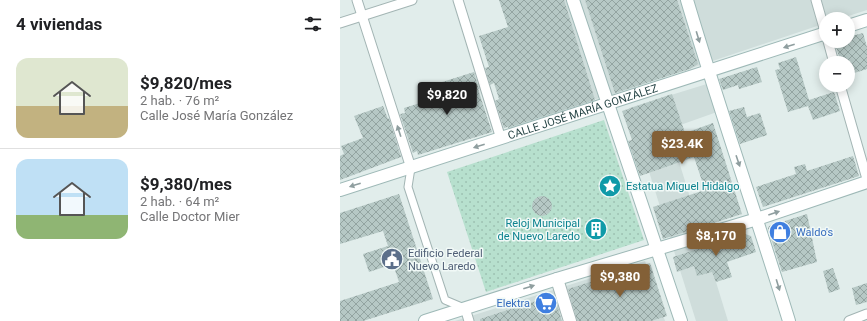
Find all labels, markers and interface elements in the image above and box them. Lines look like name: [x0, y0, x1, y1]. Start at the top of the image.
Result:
map controls: [819, 12, 855, 92]
button: +: [819, 12, 855, 48]
icon: filters: [302, 13, 324, 35]
text: 4 viviendas: [16, 14, 102, 34]
one-way arrow: [695, 32, 701, 44]
one-way arrow: [783, 43, 795, 49]
button: −: [819, 56, 855, 92]
text: $9,820/mes: [140, 73, 232, 93]
icon: home: [48, 74, 96, 122]
pin: $9,820: [414, 82, 480, 116]
street label: CALLE JOSÉ MARÍA GONZÁLEZ: [506, 82, 660, 142]
text: $9,820: [427, 87, 467, 102]
text: 2 hab. · 76 m²: [140, 93, 219, 108]
text: Calle José María González: [140, 108, 293, 123]
one-way arrow: [396, 124, 402, 136]
pin: $23.4K: [649, 131, 715, 165]
text: $23.4K: [661, 136, 703, 151]
one-way arrow: [473, 143, 485, 149]
one-way arrow: [735, 155, 741, 167]
place icon: Estatua Miguel Hidalgo: [597, 173, 623, 199]
text: $9,380/mes: [140, 174, 232, 194]
icon: home: [48, 175, 96, 223]
place label: Estatua Miguel Hidalgo: [626, 180, 739, 193]
one-way arrow: [349, 183, 361, 189]
text: 2 hab. · 64 m²: [140, 194, 219, 209]
text: Calle Doctor Mier: [140, 209, 240, 224]
one-way arrow: [768, 210, 780, 216]
building icon: Reloj Municipal de Nuevo Laredo: [583, 216, 609, 242]
place label: Reloj Municipal de Nuevo Laredo: [497, 217, 580, 243]
shop icon: Waldo's: [767, 219, 793, 245]
pin: $8,170: [683, 223, 749, 257]
place label: Waldo's: [796, 226, 833, 239]
text: $8,170: [696, 228, 736, 243]
public building icon: Edificio Federal Nuevo Laredo: [379, 246, 405, 272]
place label: Edificio Federal Nuevo Laredo: [408, 247, 483, 273]
pin: $9,380: [587, 264, 653, 298]
text: $9,380: [600, 269, 640, 284]
one-way arrow: [775, 279, 781, 291]
one-way arrow: [523, 284, 535, 290]
supermarket icon: Elektra: [533, 290, 559, 316]
place label: Elektra: [497, 297, 530, 310]

